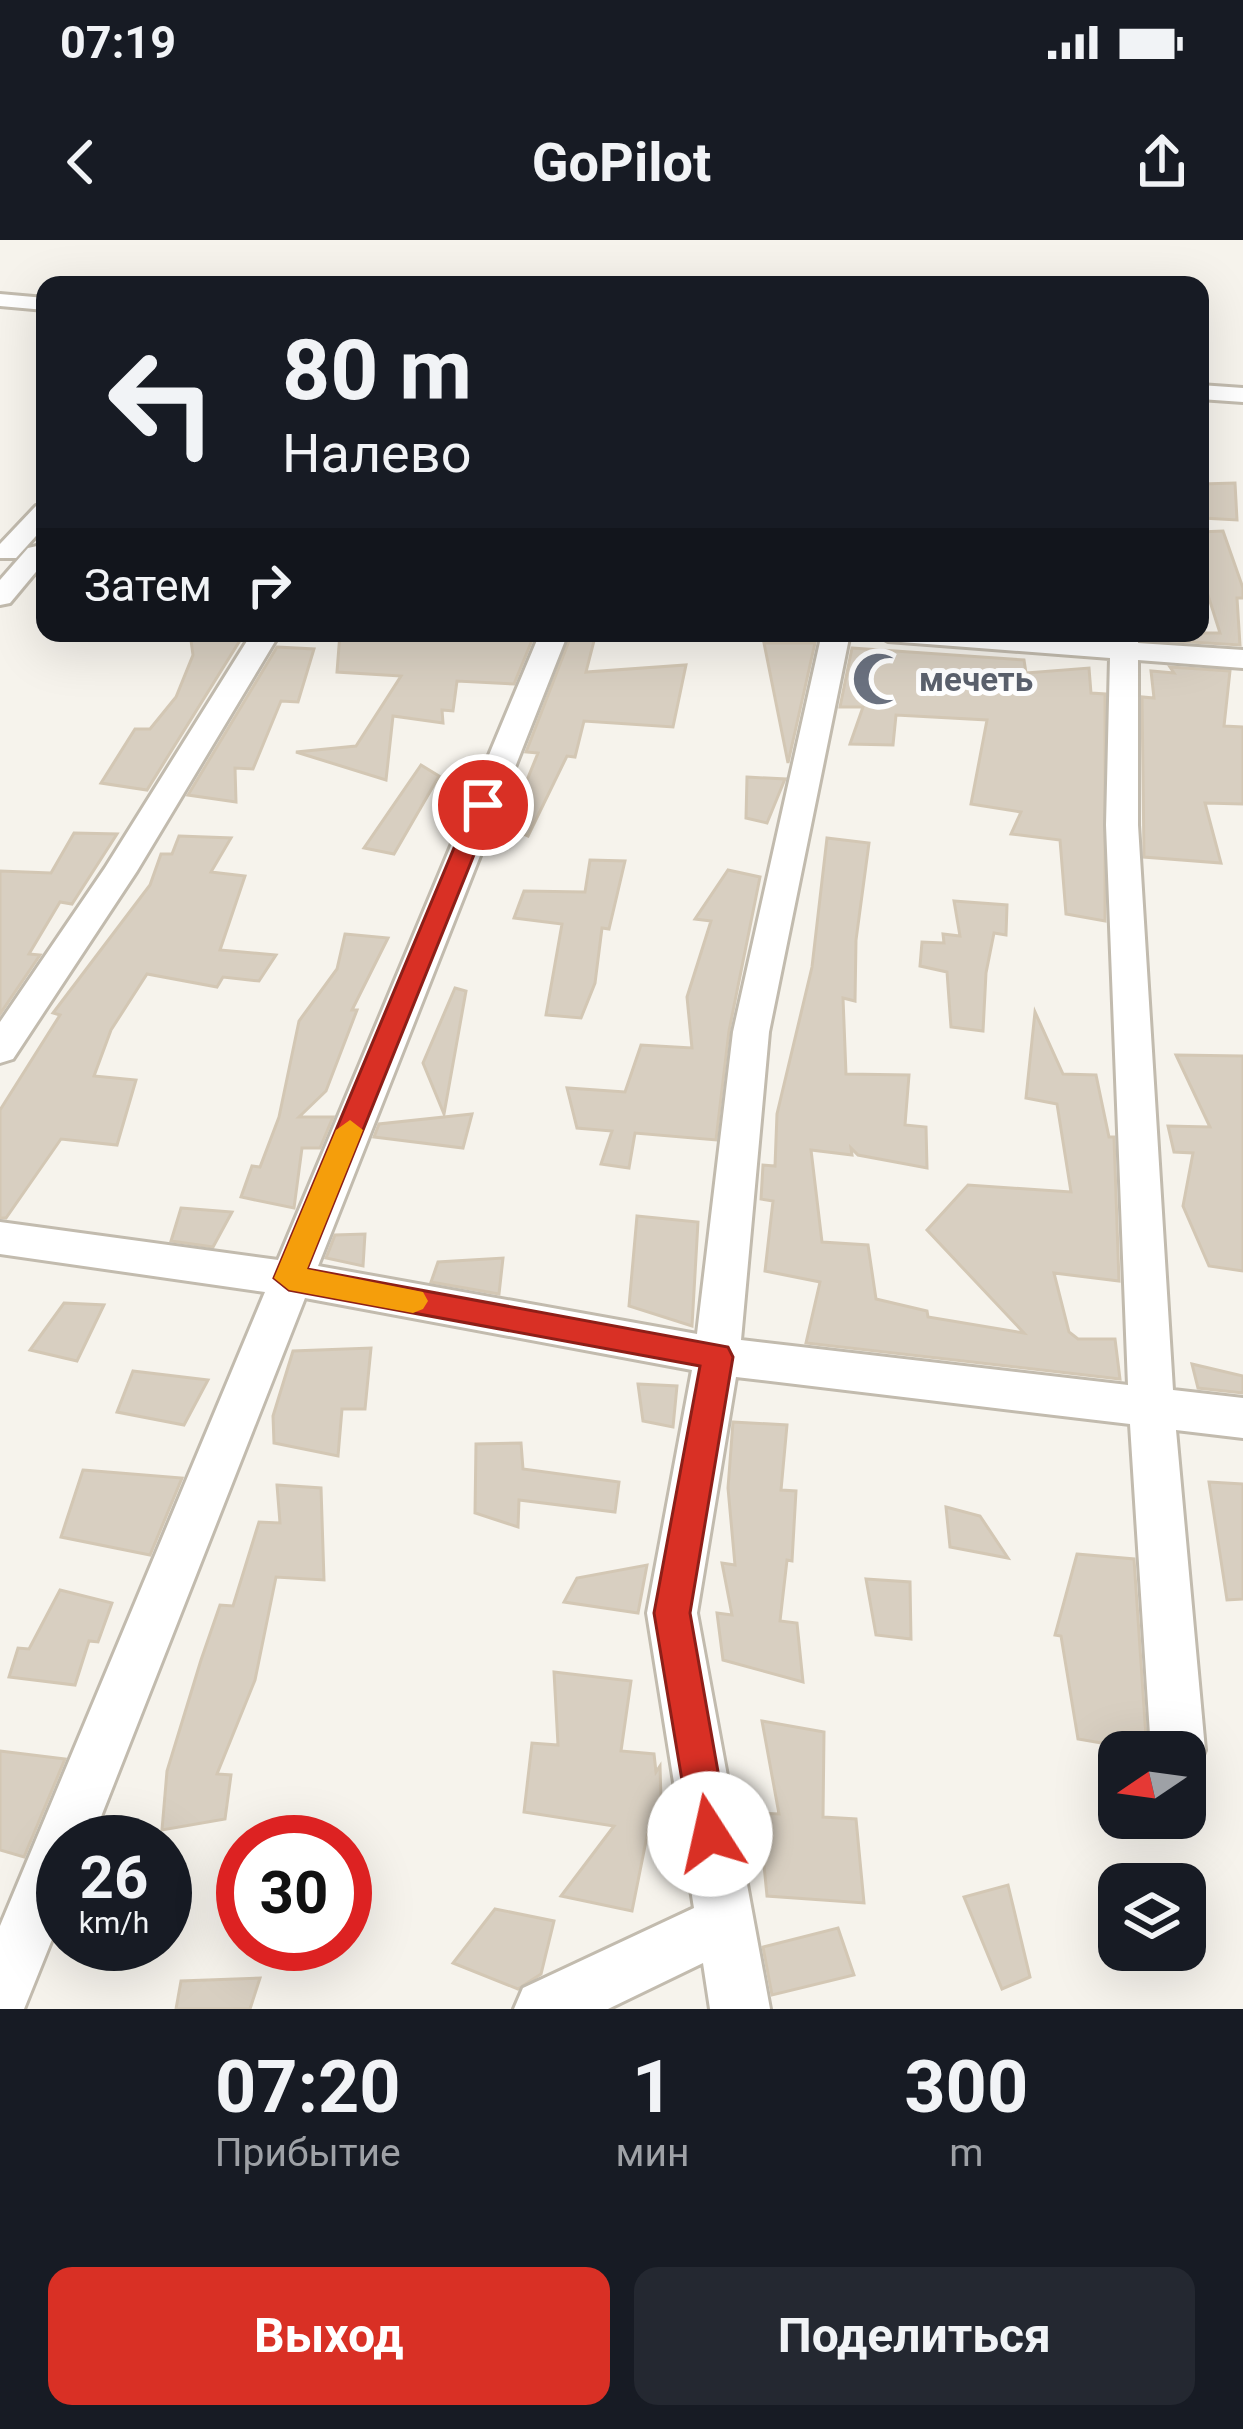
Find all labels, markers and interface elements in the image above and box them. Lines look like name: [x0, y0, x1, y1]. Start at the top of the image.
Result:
text: 07:19: [60, 16, 176, 69]
icon: back: [48, 129, 114, 195]
icon: share: [1129, 129, 1195, 195]
text: GoPilot: [532, 131, 711, 194]
text: 80 m: [282, 321, 472, 420]
icon: left: [84, 324, 240, 480]
text: Налево: [282, 422, 471, 485]
icon: right: [236, 552, 302, 618]
text: Затем: [84, 559, 212, 612]
mosque icon: мечеть: [850, 650, 908, 708]
place label: мечеть: [919, 660, 1033, 699]
pin: [432, 754, 534, 856]
icon: arrive: [450, 772, 516, 838]
north arrow: [1098, 1731, 1206, 1839]
map controls: [1098, 1731, 1206, 1971]
position arrow: [647, 1771, 773, 1897]
speed limit sign: 30: [216, 1815, 372, 1971]
text: 26: [80, 1842, 148, 1913]
button: layers: [1098, 1863, 1206, 1971]
text: km/h: [79, 1905, 149, 1940]
text: 07:20: [215, 2045, 401, 2130]
text: 1: [632, 2045, 673, 2130]
text: 300: [904, 2045, 1028, 2130]
text: Прибытие: [215, 2130, 401, 2176]
text: мин: [616, 2130, 690, 2176]
text: m: [949, 2130, 983, 2176]
button: Выход: [48, 2267, 610, 2405]
button: Поделиться: [634, 2267, 1195, 2405]

